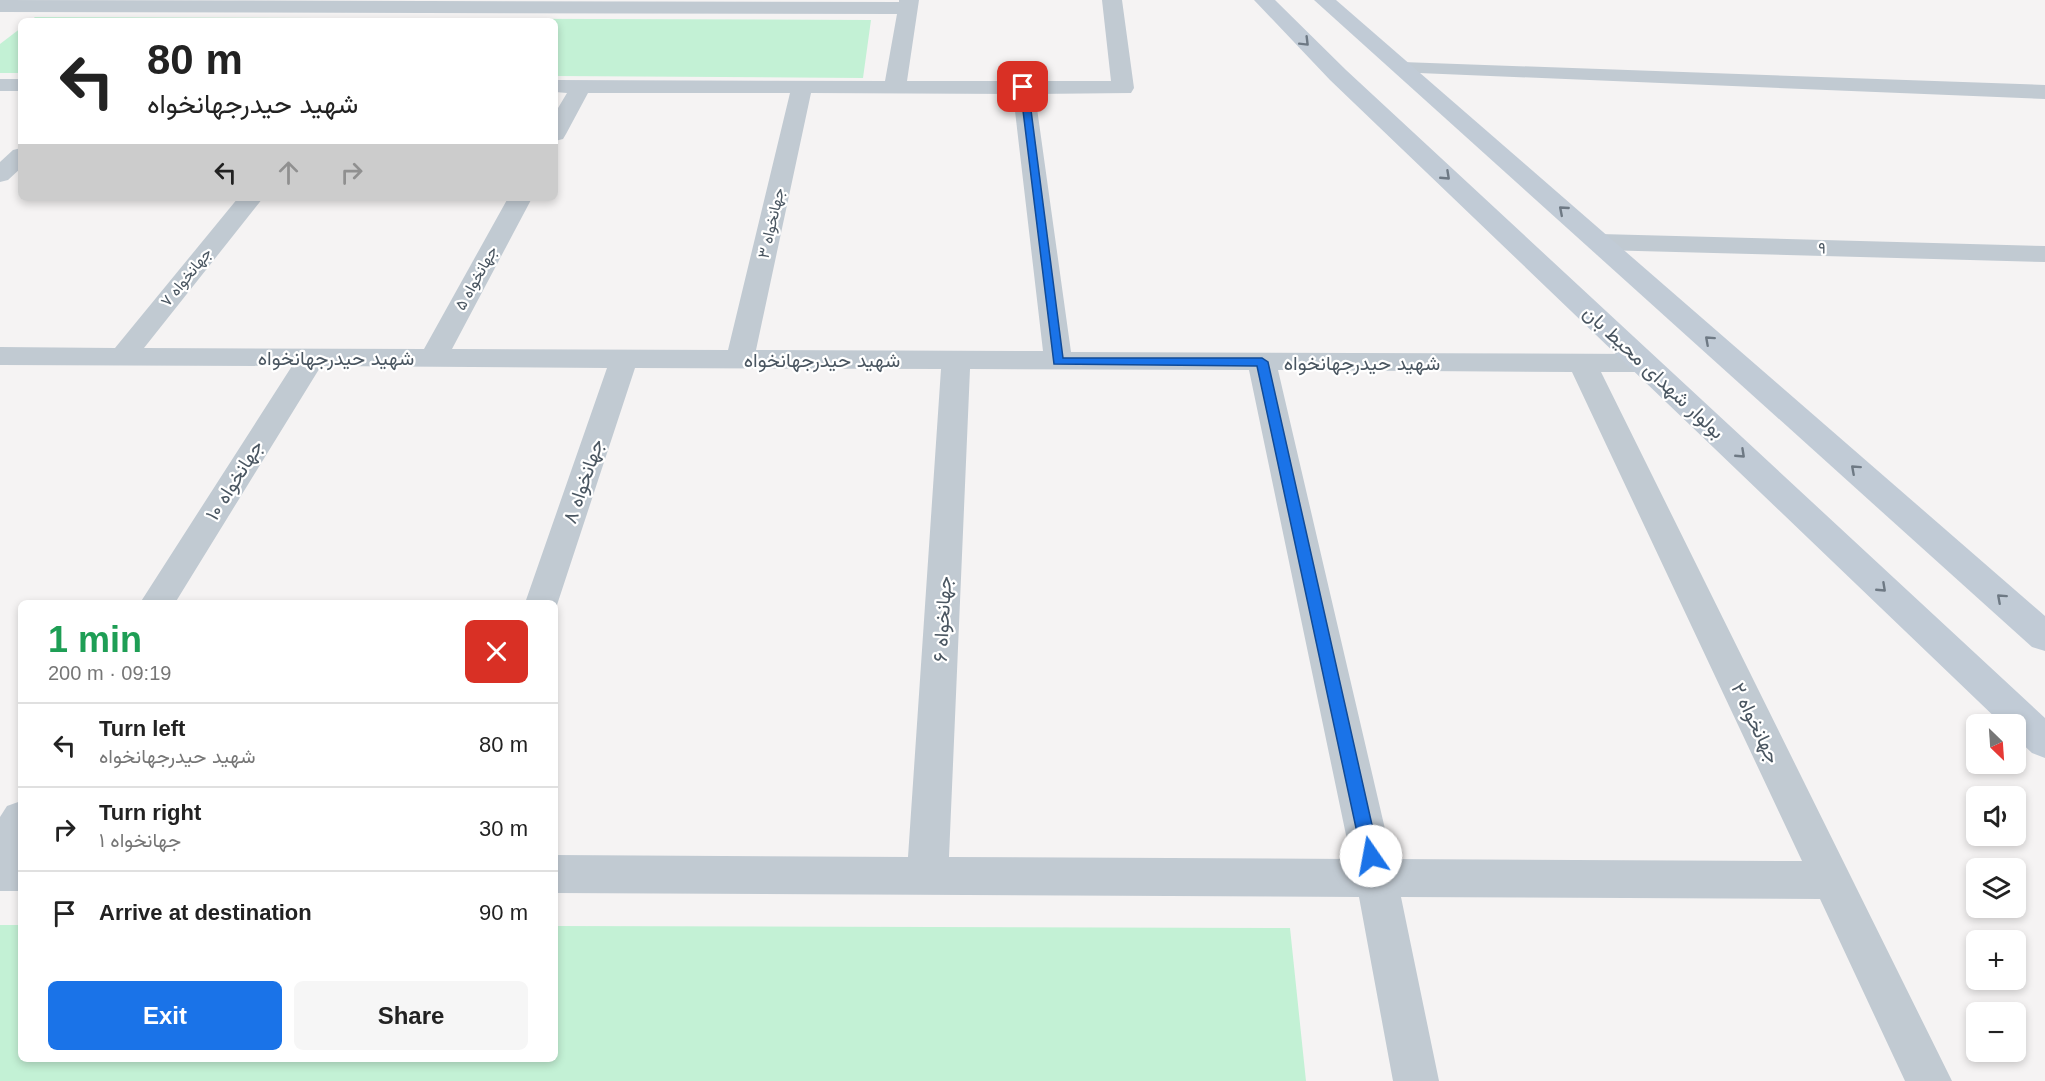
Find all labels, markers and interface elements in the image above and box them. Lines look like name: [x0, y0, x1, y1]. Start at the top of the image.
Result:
one-way arrow: [1298, 35, 1309, 45]
text: 80 m: [147, 36, 243, 83]
icon: left: [48, 42, 126, 120]
pin: [997, 61, 1048, 112]
icon: arrive: [1006, 70, 1039, 103]
text: شهید حیدرجهانخواه: [147, 89, 358, 119]
icon: left: [209, 156, 242, 189]
icon: ahead: [272, 156, 305, 189]
icon: right: [335, 156, 368, 189]
one-way arrow: [1439, 169, 1450, 180]
street label: جهانخواه ۳: [755, 186, 789, 260]
one-way arrow: [1560, 206, 1570, 217]
street label: ۹: [1818, 239, 1826, 257]
street label: جهانخواه ۵: [451, 243, 502, 314]
street label: جهانخواه ۷: [157, 244, 217, 311]
street label: بولوار شهدای محیط بان: [1578, 301, 1729, 444]
one-way arrow: [1705, 336, 1716, 347]
street label: شهید حیدرجهانخواه: [258, 347, 414, 371]
street label: شهید حیدرجهانخواه: [744, 349, 900, 373]
street label: شهید حیدرجهانخواه: [1284, 352, 1440, 376]
street label: جهانخواه ۱۰: [201, 436, 269, 525]
street label: جهانخواه ۸: [558, 436, 610, 527]
one-way arrow: [1734, 447, 1744, 458]
one-way arrow: [1851, 465, 1862, 476]
street label: جهانخواه ۶: [929, 575, 957, 663]
one-way arrow: [1876, 581, 1886, 592]
one-way arrow: [1997, 594, 2008, 605]
text: 1 min: [48, 619, 142, 660]
button: close: [465, 620, 528, 683]
text: 200 m · 09:19: [48, 662, 171, 684]
street label: جهانخواه ۲: [1725, 679, 1785, 768]
north arrow: [1966, 714, 2026, 774]
map controls: [1966, 714, 2026, 1062]
text: Turn left: [99, 716, 185, 741]
icon: left: [48, 729, 81, 762]
text: 80 m: [479, 732, 528, 757]
text: شهید حیدرجهانخواه: [99, 745, 256, 767]
button: sound: [1966, 786, 2026, 846]
text: Turn right: [99, 800, 201, 825]
icon: right: [48, 813, 81, 846]
text: 30 m: [479, 816, 528, 841]
position arrow: [1339, 824, 1403, 888]
text: جهانخواه ۱: [99, 829, 181, 851]
button: layers: [1966, 858, 2026, 918]
icon: arrive: [48, 897, 81, 930]
text: Arrive at destination: [99, 900, 312, 925]
text: 90 m: [479, 900, 528, 925]
button: +: [1966, 930, 2026, 990]
button: Exit: [48, 981, 282, 1050]
button: Share: [294, 981, 528, 1050]
button: −: [1966, 1002, 2026, 1062]

